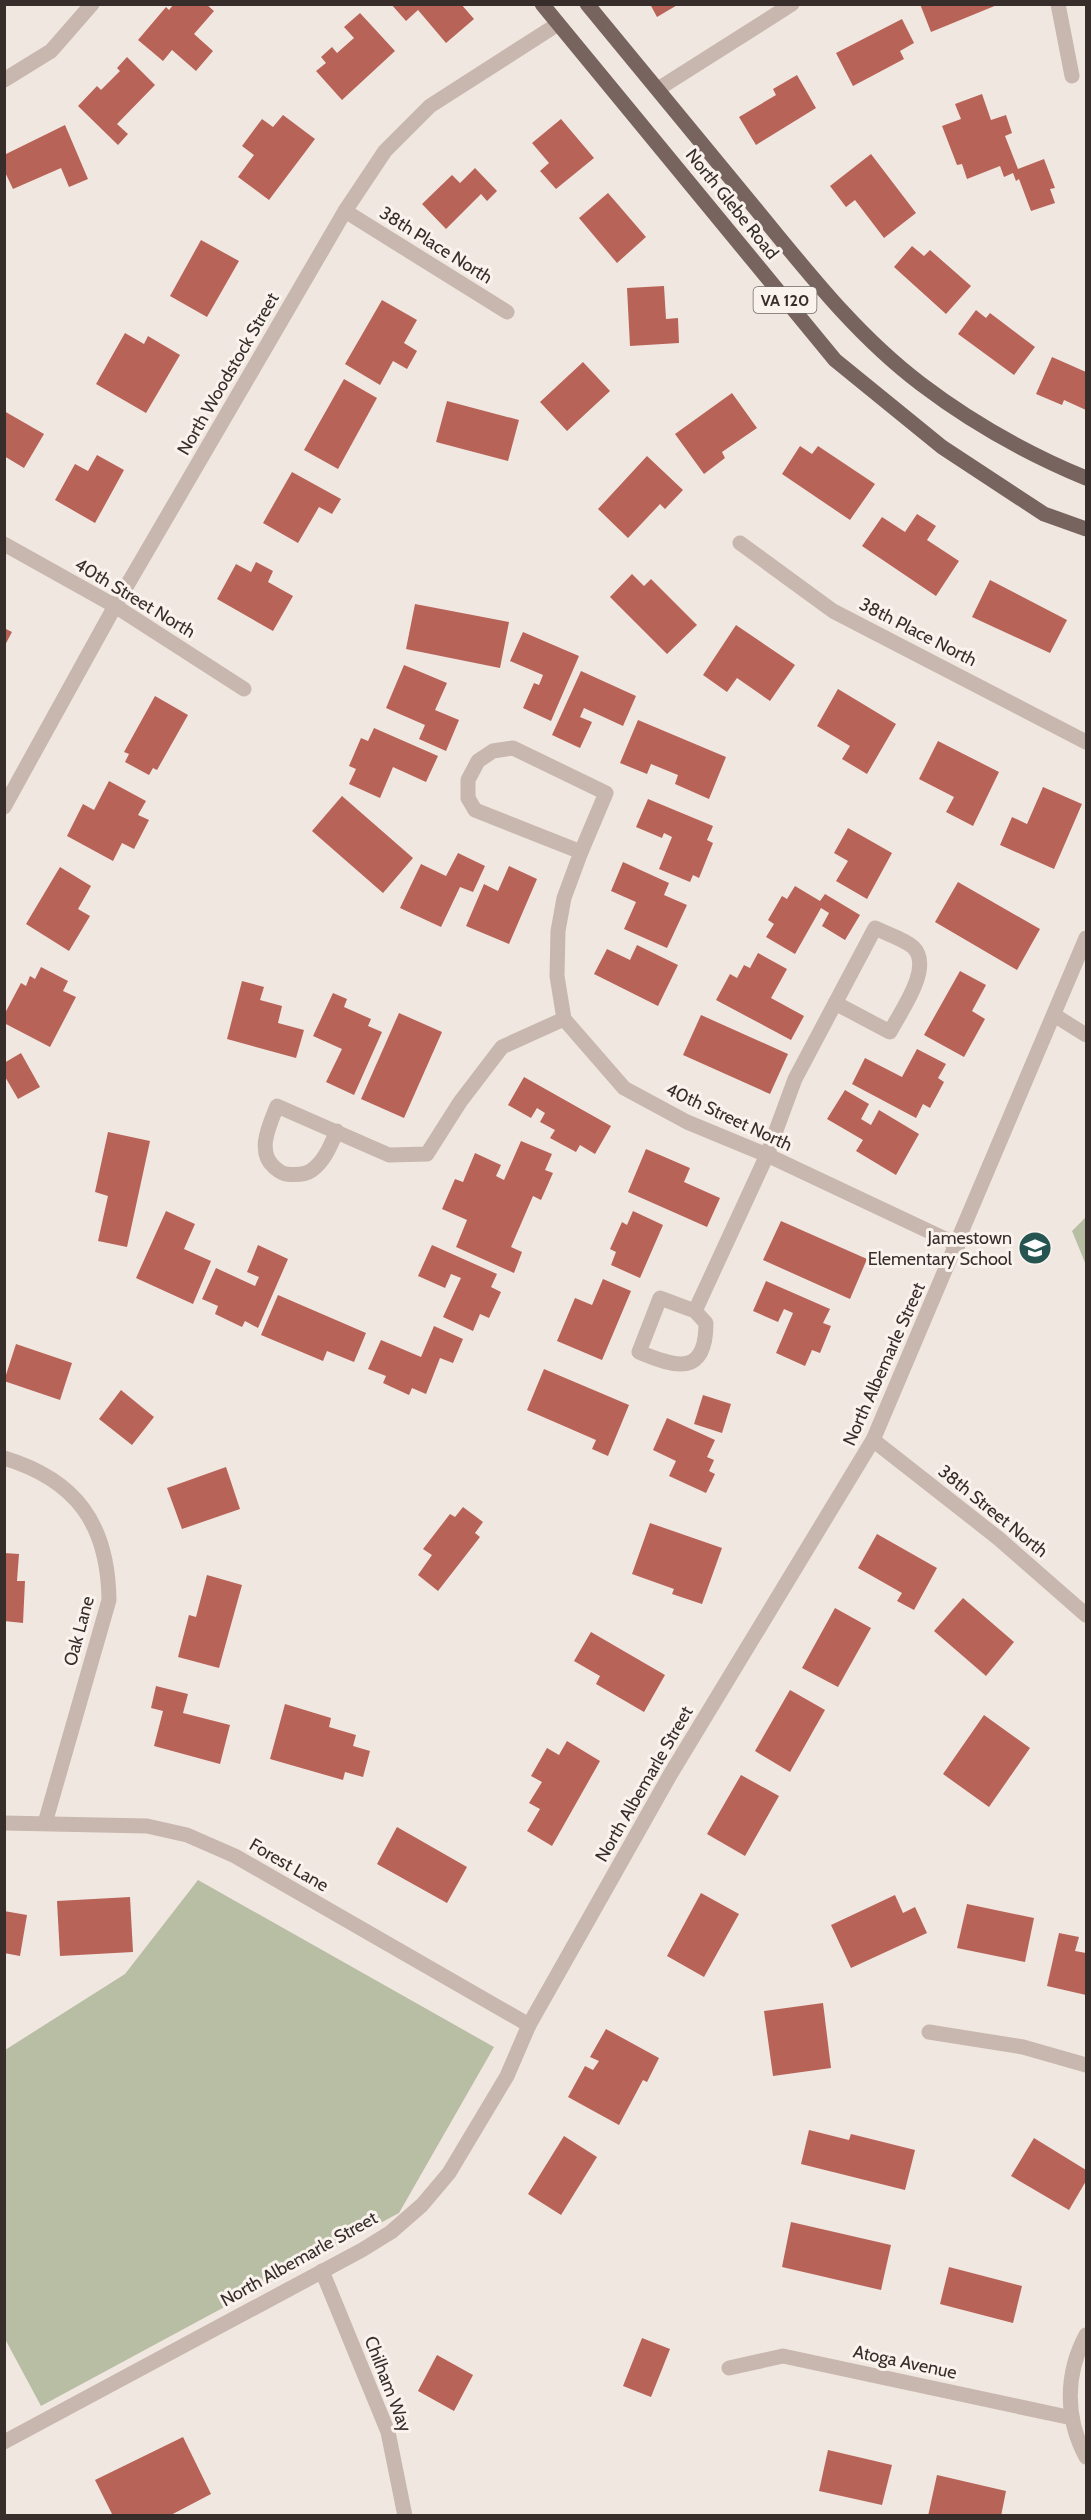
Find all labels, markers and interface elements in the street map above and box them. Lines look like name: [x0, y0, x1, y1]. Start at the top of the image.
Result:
street label: North Glebe Road: [681, 144, 783, 264]
street label: 38th Place North: [376, 202, 496, 288]
road number: VA 120: [754, 287, 816, 313]
street label: North Woodstock Street: [173, 289, 283, 459]
street label: 40th Street North: [71, 553, 199, 643]
street label: 38th Place North: [856, 593, 980, 671]
street label: 40th Street North: [662, 1078, 796, 1156]
place label: Jamestown Elementary School: [868, 1227, 1013, 1270]
school or university icon: Jamestown Elementary School: [1017, 1230, 1053, 1266]
street label: North Albemarle Street: [838, 1279, 930, 1449]
street label: 38th Street North: [934, 1460, 1052, 1562]
street label: Oak Lane: [59, 1594, 99, 1668]
street label: North Albemarle Street: [590, 1702, 698, 1866]
street label: Forest Lane: [246, 1834, 332, 1896]
street label: North Albemarle Street: [217, 2207, 381, 2311]
street label: Chilham Way: [360, 2333, 416, 2435]
street label: Atoga Avenue: [851, 2340, 959, 2384]

